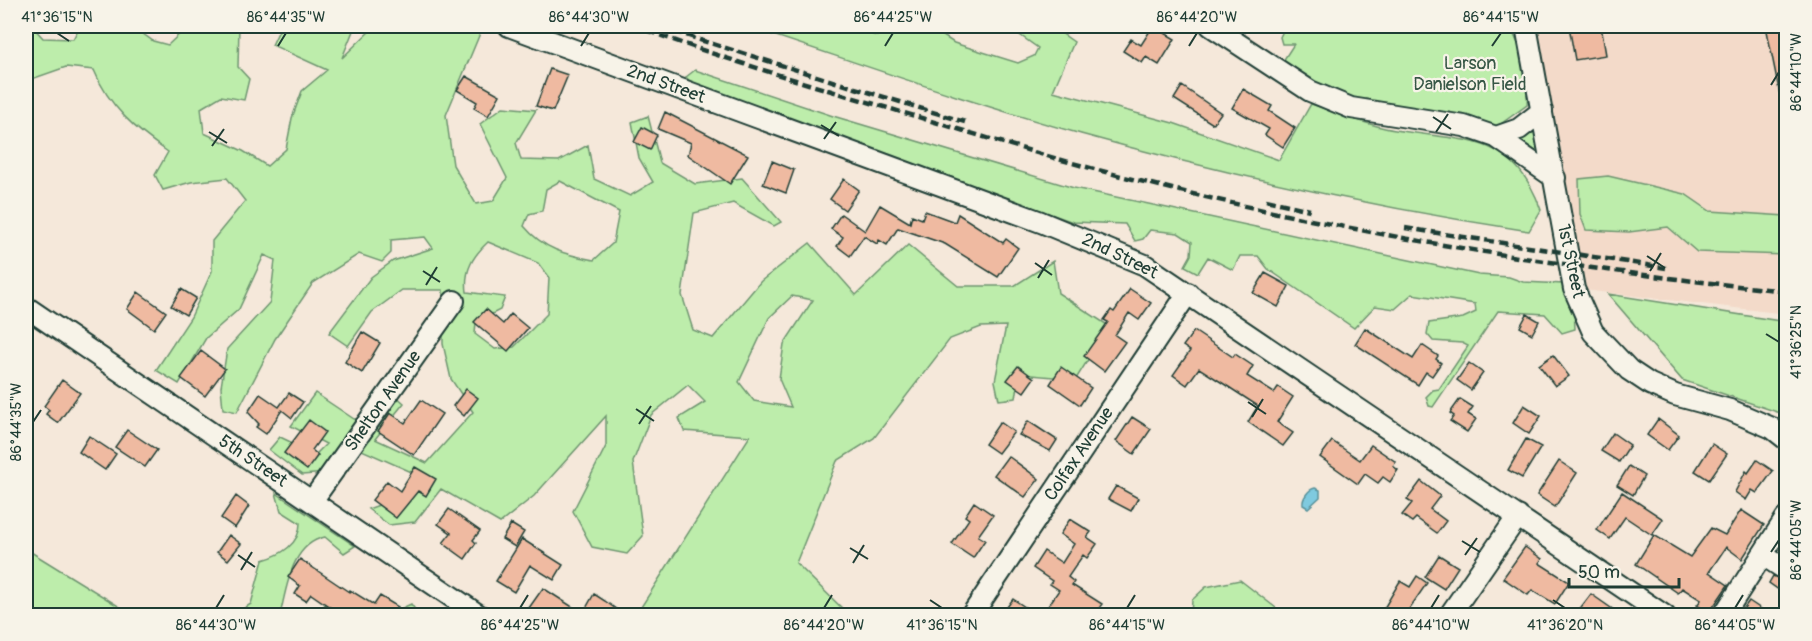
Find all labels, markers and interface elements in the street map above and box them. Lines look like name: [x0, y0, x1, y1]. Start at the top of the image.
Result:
text: 41°36'15"N: [21, 8, 93, 27]
text: 86°44'35"W: [247, 8, 326, 27]
text: 86°44'30"W: [549, 8, 630, 27]
text: 86°44'25"W: [854, 8, 933, 27]
text: 86°44'20"W: [1157, 8, 1238, 27]
text: 86°44'15"W: [1463, 8, 1539, 27]
text: 86°44'10"W: [1787, 33, 1806, 111]
park label: Larson Danielson Field: [1413, 52, 1527, 96]
street label: 2nd Street: [624, 59, 709, 109]
street label: 1st Street: [1552, 222, 1590, 301]
street label: 2nd Street: [1078, 228, 1162, 285]
text: 41°36'25"N: [1787, 305, 1806, 379]
street label: Shelton Avenue: [340, 346, 426, 456]
text: 86°44'35"W: [7, 382, 26, 461]
street label: Colfax Avenue: [1039, 403, 1119, 505]
street label: 5th Street: [214, 430, 292, 493]
text: 86°44'05"W: [1787, 500, 1806, 580]
scale bar: [1569, 551, 1678, 589]
text: 50 m: [1578, 561, 1620, 584]
text: 86°44'30"W: [176, 616, 257, 635]
text: 86°44'25"W: [481, 616, 560, 635]
text: 86°44'20"W: [784, 616, 865, 635]
text: 41°36'15"N: [906, 616, 978, 635]
text: 86°44'15"W: [1089, 616, 1165, 635]
text: 86°44'10"W: [1392, 616, 1470, 635]
text: 41°36'20"N: [1527, 616, 1603, 635]
text: 86°44'05"W: [1695, 616, 1775, 635]

